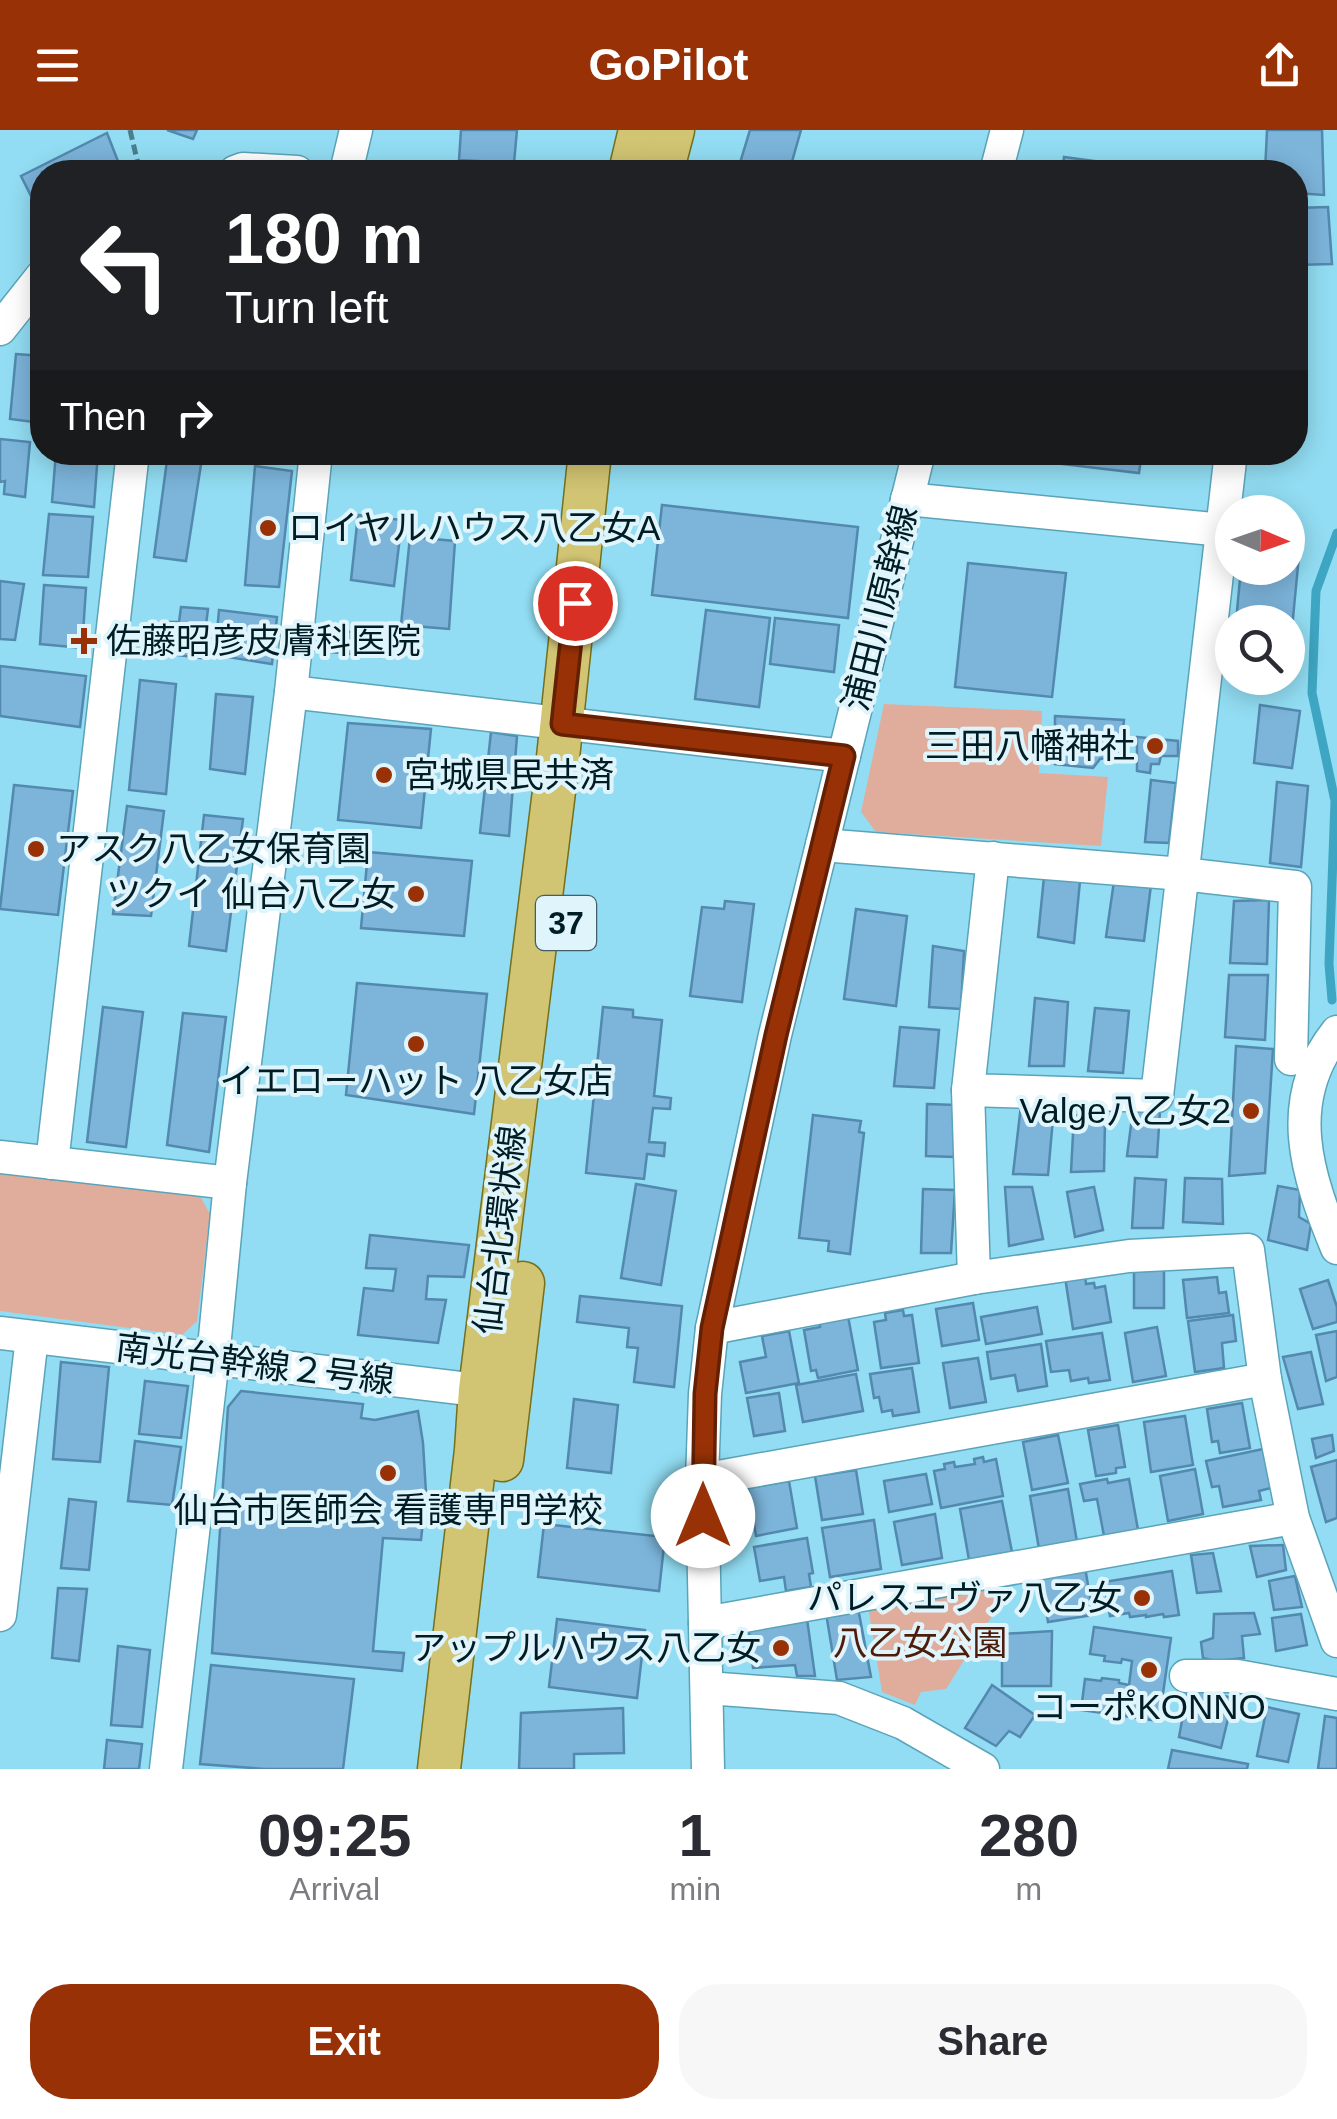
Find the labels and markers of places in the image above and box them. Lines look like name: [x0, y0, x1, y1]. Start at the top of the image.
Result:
place label: ロイヤルハウス八乙女A: [288, 508, 661, 547]
marker: ロイヤルハウス八乙女A: [257, 517, 279, 539]
pin: [533, 561, 618, 646]
place label: 佐藤昭彦皮膚科医院: [106, 621, 421, 660]
marker: 佐藤昭彦皮膚科医院: [71, 628, 97, 654]
place label: 三田八幡神社: [925, 726, 1135, 765]
marker: 三田八幡神社: [1144, 735, 1166, 757]
place label: 宮城県民共済: [404, 755, 614, 794]
marker: 宮城県民共済: [373, 764, 395, 786]
place label: アスク八乙女保育園: [56, 829, 371, 868]
marker: アスク八乙女保育園: [25, 838, 47, 860]
place label: ツクイ 仙台八乙女: [106, 874, 396, 913]
marker: ツクイ 仙台八乙女: [405, 883, 427, 905]
marker: イエローハット 八乙女店: [405, 1033, 427, 1055]
place label: イエローハット 八乙女店: [219, 1061, 613, 1100]
place label: Valge八乙女2: [1020, 1091, 1231, 1130]
marker: Valge八乙女2: [1240, 1100, 1262, 1122]
marker: 仙台市医師会 看護専門学校: [377, 1462, 399, 1484]
place label: 仙台市医師会 看護専門学校: [173, 1490, 603, 1529]
place label: パレスエヴァ八乙女: [807, 1578, 1122, 1617]
marker: パレスエヴァ八乙女: [1131, 1587, 1153, 1609]
place label: アップルハウス八乙女: [411, 1628, 761, 1667]
marker: アップルハウス八乙女: [770, 1637, 792, 1659]
marker: コーポKONNO: [1138, 1659, 1160, 1681]
place label: コーポKONNO: [1032, 1687, 1266, 1726]

